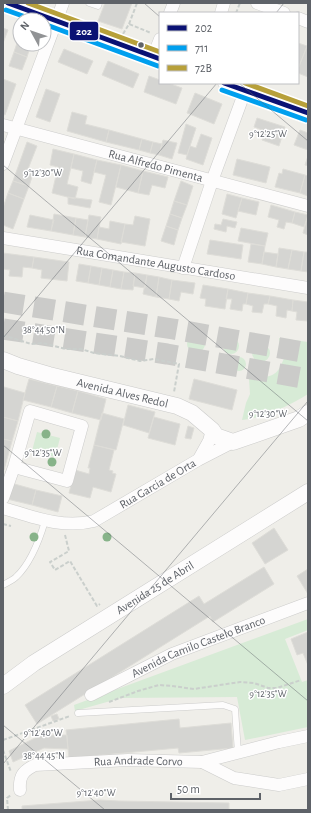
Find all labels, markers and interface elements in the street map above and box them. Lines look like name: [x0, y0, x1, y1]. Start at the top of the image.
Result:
north arrow: [12, 12, 52, 52]
legend: [159, 12, 299, 84]
text: N: [18, 19, 31, 32]
line badge: 202: [69, 21, 99, 41]
text: 202: [195, 22, 213, 34]
text: 202: [76, 26, 92, 37]
unlabelled marker: [136, 40, 146, 50]
text: 711: [195, 42, 208, 54]
text: 72B: [195, 62, 212, 74]
text: 9°12'25"W: [249, 129, 287, 139]
street label: Rua Alfredo Pimenta: [107, 147, 205, 184]
text: 9°12'30"W: [24, 168, 62, 178]
street label: Rua Comandante Augusto Cardoso: [76, 244, 236, 282]
text: 38°44'50"N: [23, 325, 65, 335]
street label: Avenida Alves Redol: [75, 376, 169, 410]
text: 9°12'30"W: [249, 409, 287, 419]
text: 9°12'35"W: [24, 448, 62, 458]
street label: Rua Garcia de Orta: [117, 456, 198, 511]
street label: Avenida 25 de Abril: [114, 559, 196, 616]
street label: Avenida Camilo Castelo Branco: [129, 614, 267, 680]
text: 9°12'35"W: [249, 689, 287, 699]
text: 9°12'40"W: [23, 728, 63, 738]
text: 38°44'45"N: [23, 751, 65, 761]
street label: Rua Andrade Corvo: [93, 754, 183, 768]
scale bar: [171, 775, 260, 801]
text: 50 m: [177, 783, 200, 795]
text: 9°12'40"W: [76, 788, 116, 798]

